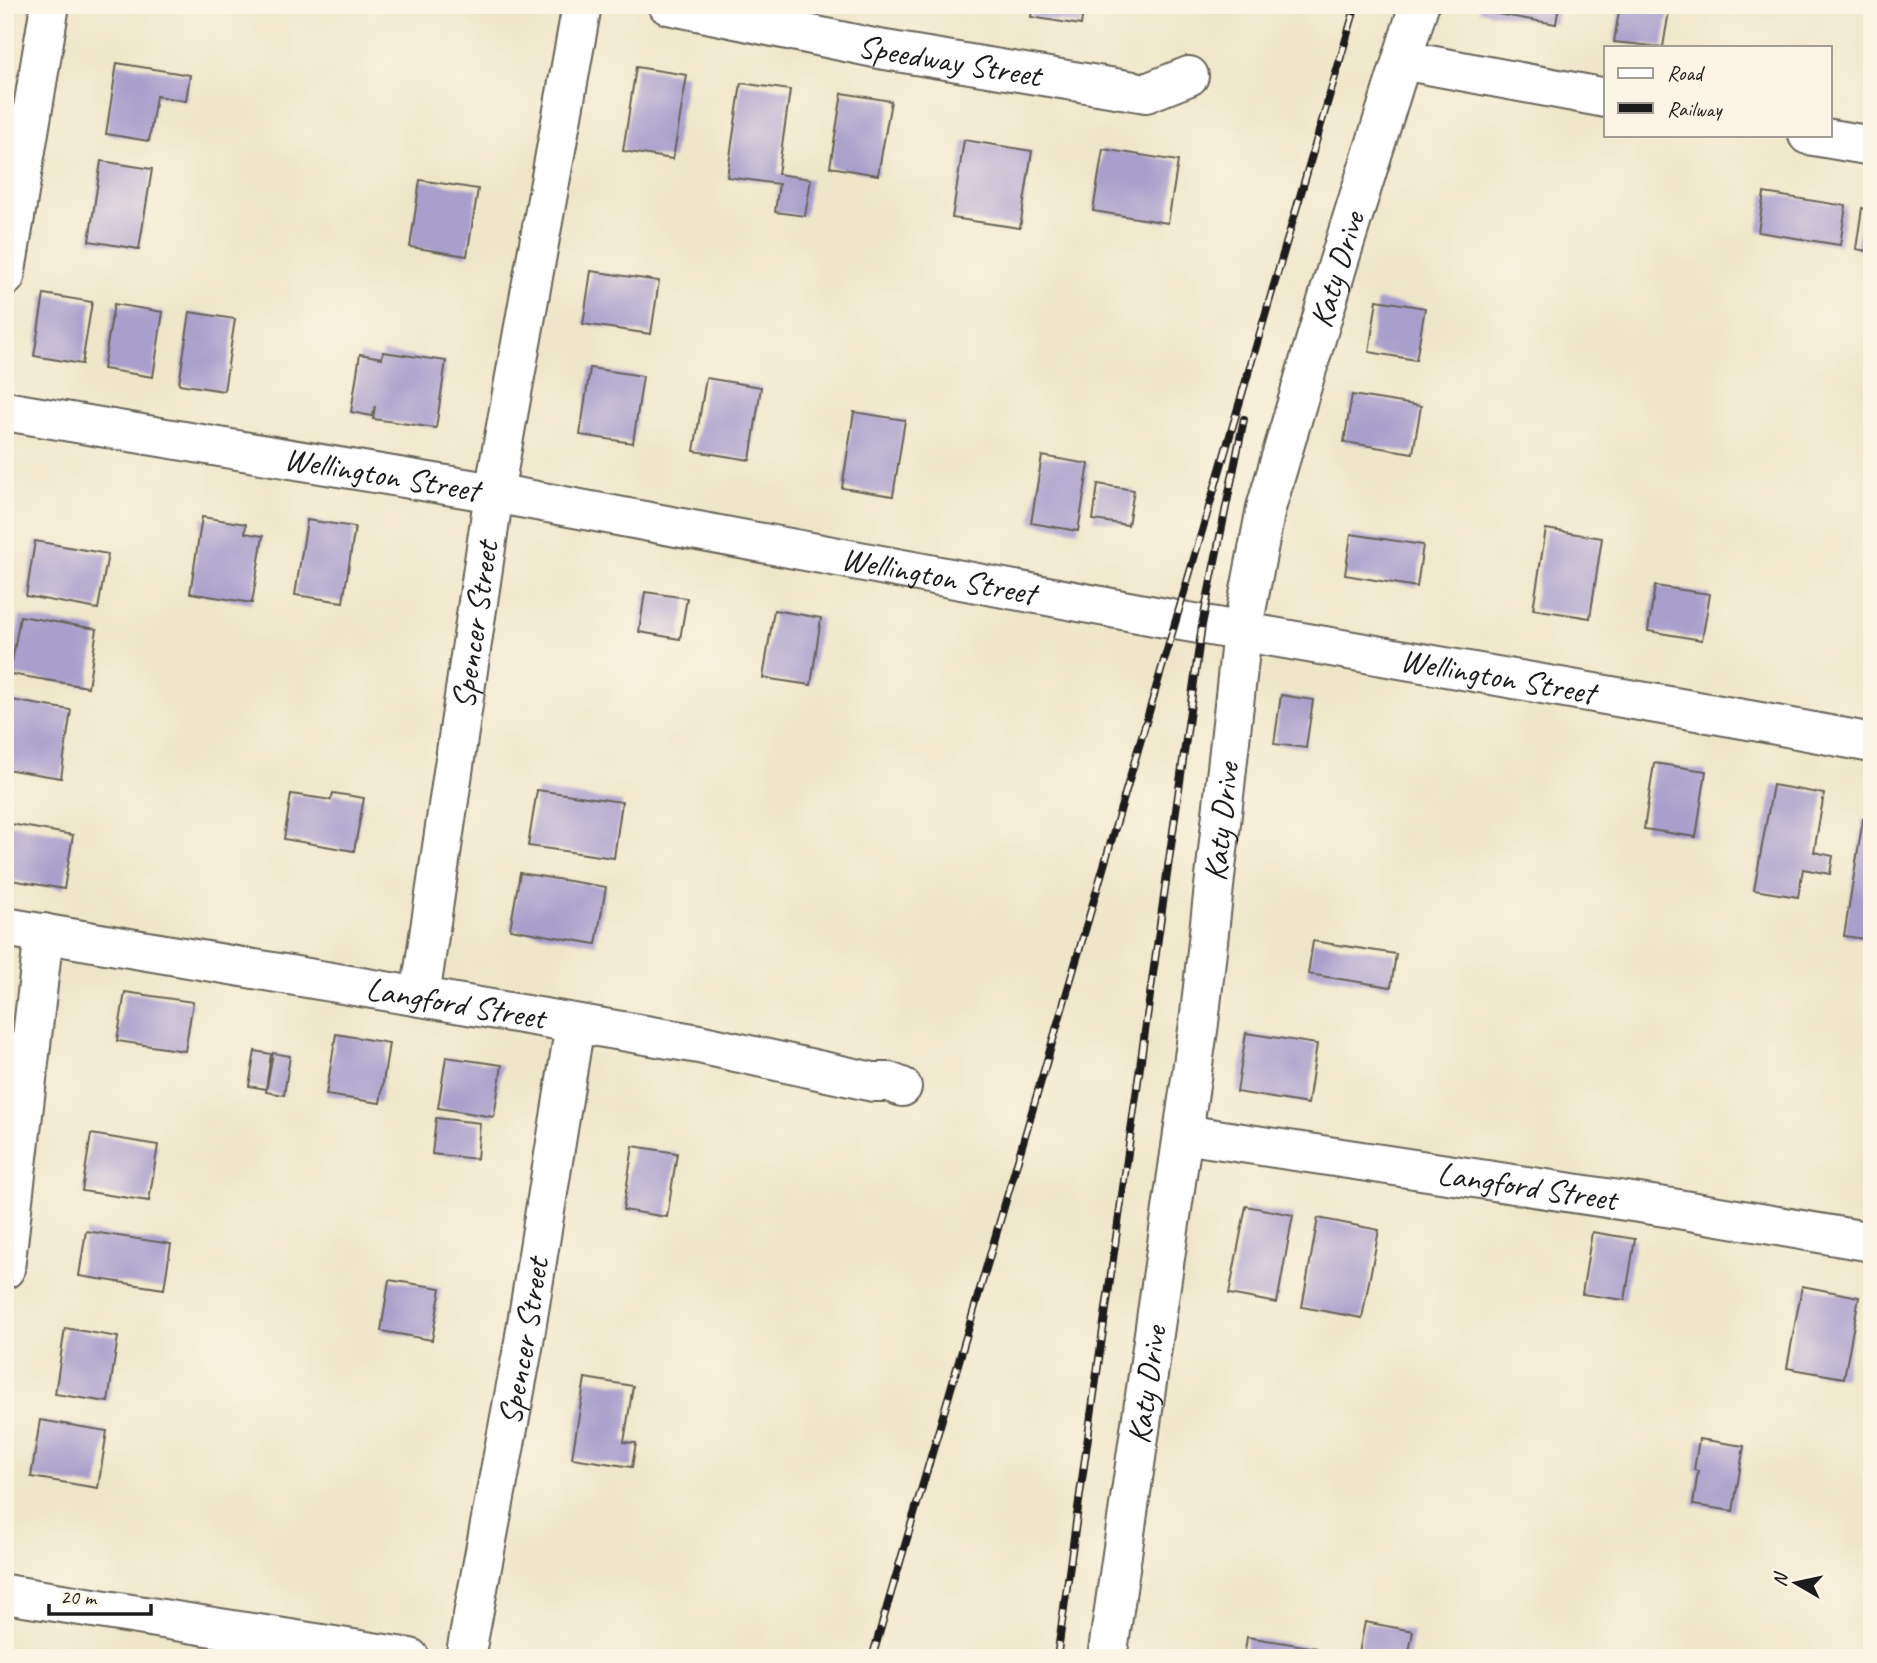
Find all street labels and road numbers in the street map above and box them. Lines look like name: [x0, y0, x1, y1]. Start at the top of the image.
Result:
street label: Speedway Street: [855, 24, 1047, 97]
street label: Katy Drive: [1299, 204, 1375, 332]
street label: Wellington Street: [281, 437, 486, 512]
street label: Spencer Street: [442, 536, 508, 711]
street label: Wellington Street: [838, 537, 1043, 615]
street label: Wellington Street: [1397, 639, 1602, 714]
street label: Katy Drive: [1194, 758, 1249, 883]
street label: Langford Street: [363, 967, 551, 1039]
street label: Langford Street: [1435, 1152, 1622, 1221]
street label: Spencer Street: [488, 1252, 559, 1428]
street label: Katy Drive: [1117, 1321, 1176, 1447]

